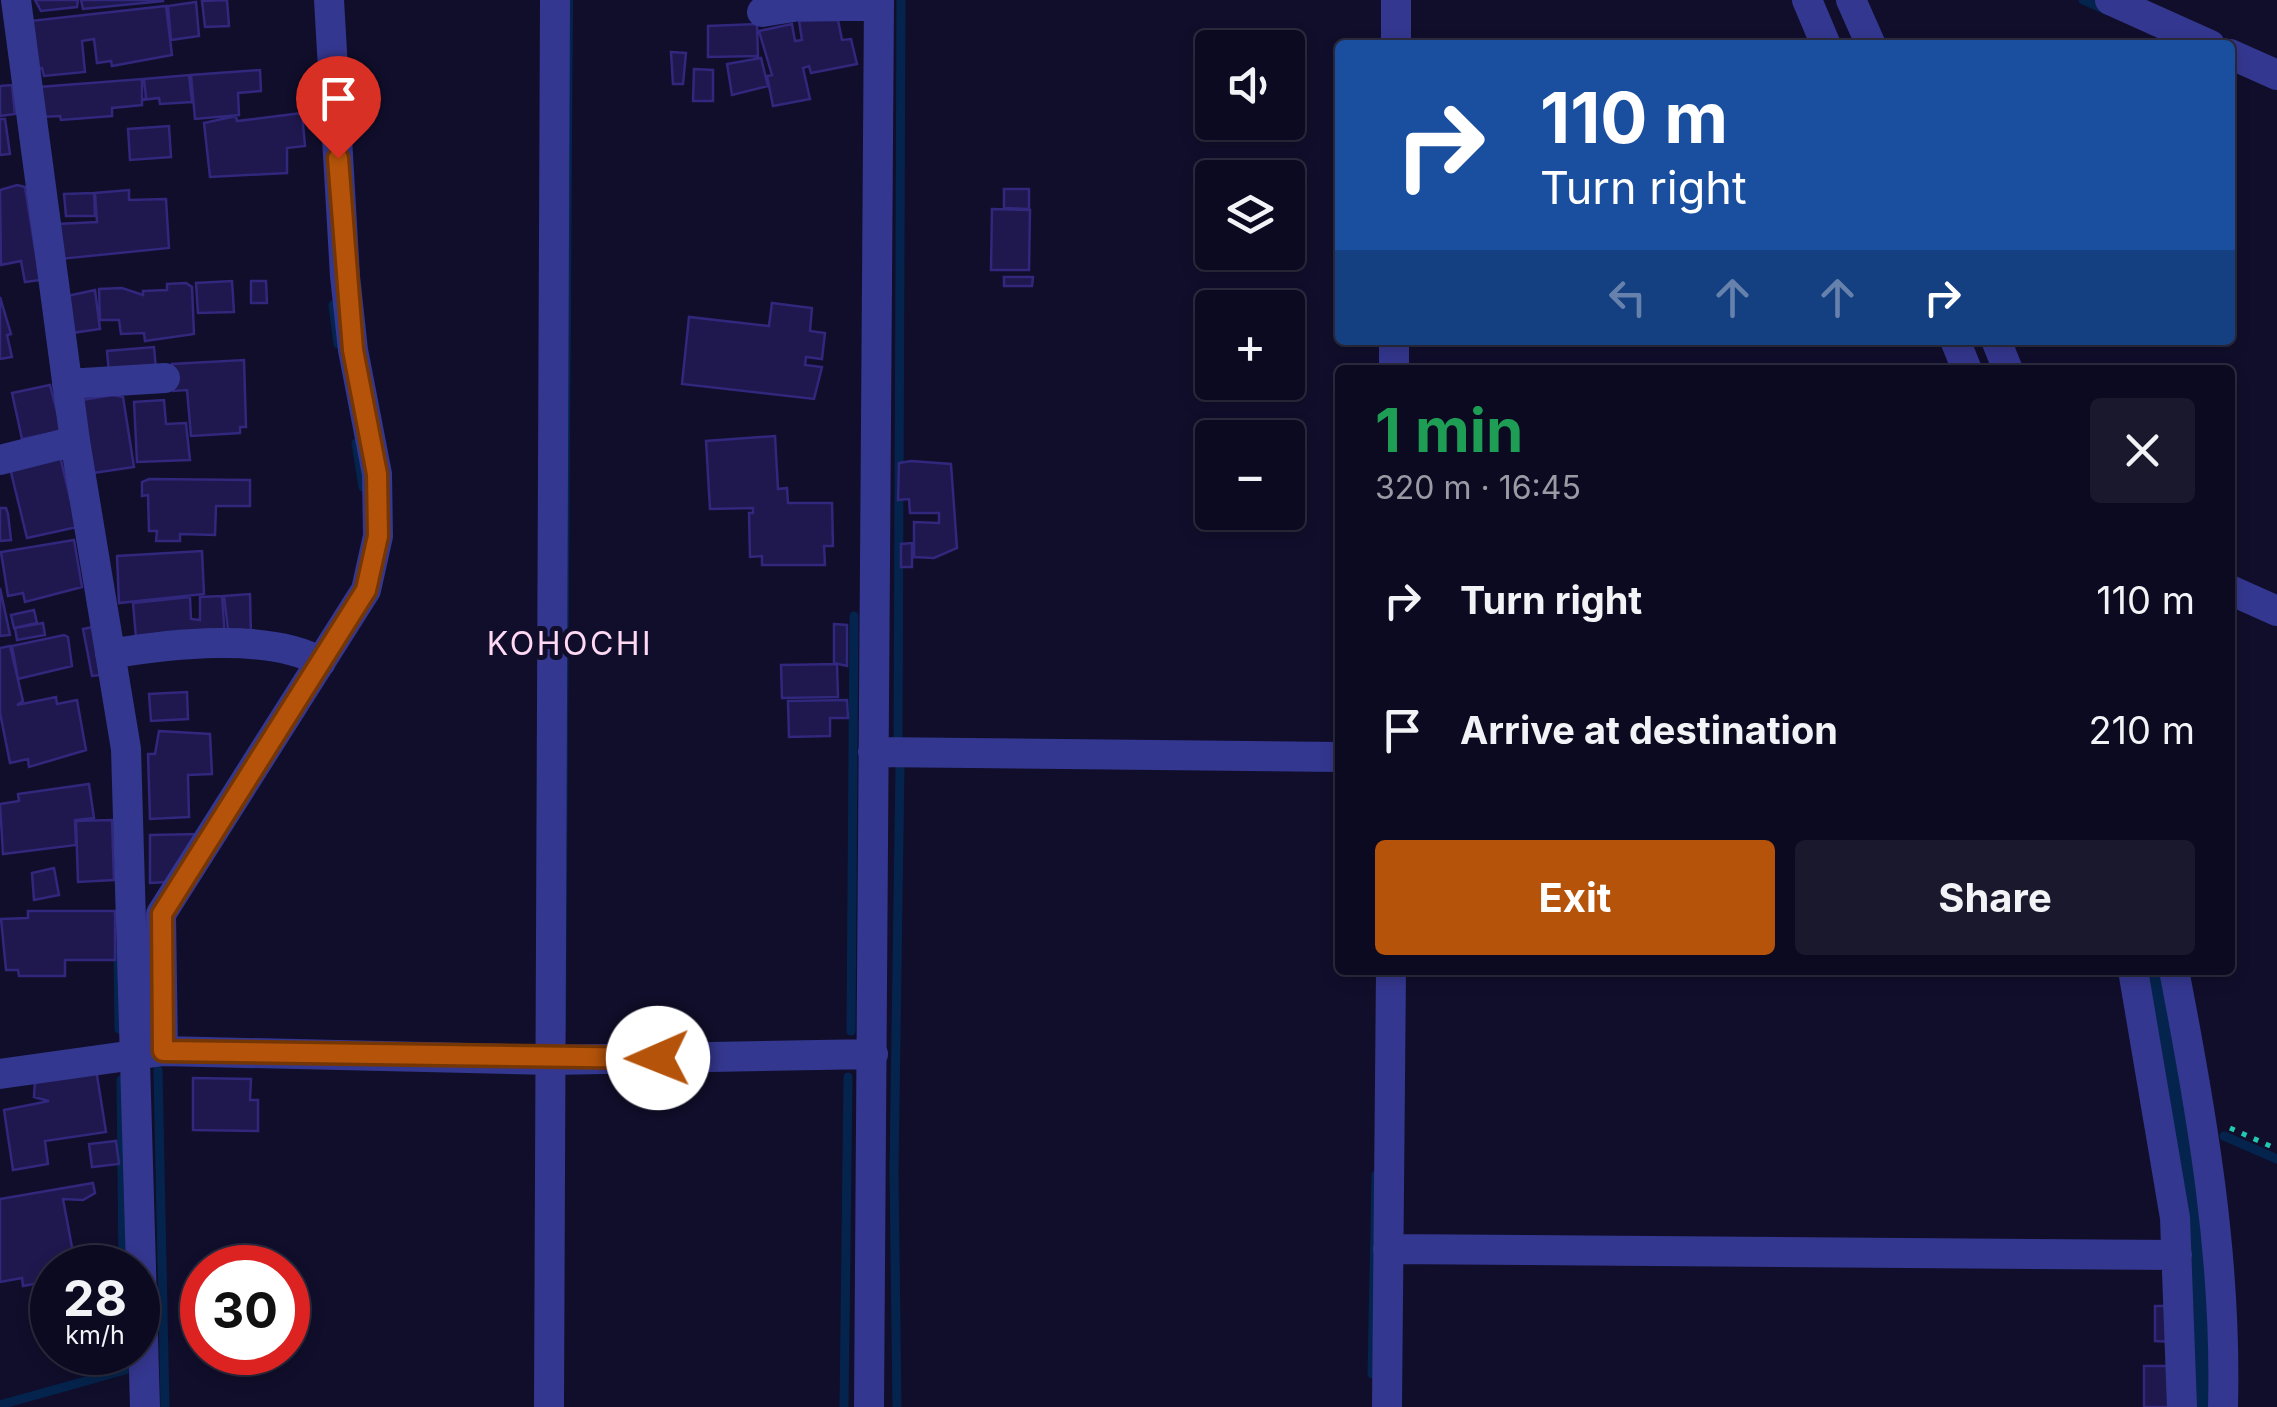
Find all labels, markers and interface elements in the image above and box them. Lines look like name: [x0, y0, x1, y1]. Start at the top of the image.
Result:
map controls: [1195, 30, 1305, 530]
button: sound: [1195, 30, 1305, 140]
pin: [296, 56, 381, 159]
icon: arrive: [311, 71, 366, 126]
text: 110 m: [1540, 75, 1728, 160]
icon: right: [1375, 80, 1505, 210]
button: layers: [1195, 160, 1305, 270]
text: Turn right: [1540, 160, 1747, 215]
icon: left: [1600, 270, 1655, 325]
icon: ahead: [1705, 270, 1760, 325]
icon: ahead: [1810, 270, 1865, 325]
icon: right: [1915, 270, 1970, 325]
button: +: [1195, 290, 1305, 400]
text: 1 min: [1375, 394, 1523, 466]
button: close: [2090, 398, 2195, 503]
button: −: [1195, 420, 1305, 530]
text: 320 m · 16:45: [1375, 468, 1581, 507]
icon: right: [1375, 573, 1430, 628]
text: Turn right: [1460, 577, 1642, 623]
text: 110 m: [2096, 577, 2195, 623]
district label: KOHOCHI: [487, 624, 653, 663]
icon: arrive: [1375, 703, 1430, 758]
text: Arrive at destination: [1460, 707, 1838, 753]
text: 210 m: [2088, 707, 2195, 753]
button: Exit: [1375, 840, 1775, 955]
button: Share: [1795, 840, 2195, 955]
position arrow: [606, 1006, 710, 1110]
speed limit sign: 30: [180, 1245, 310, 1375]
text: 28: [63, 1268, 127, 1328]
text: km/h: [65, 1320, 125, 1350]

